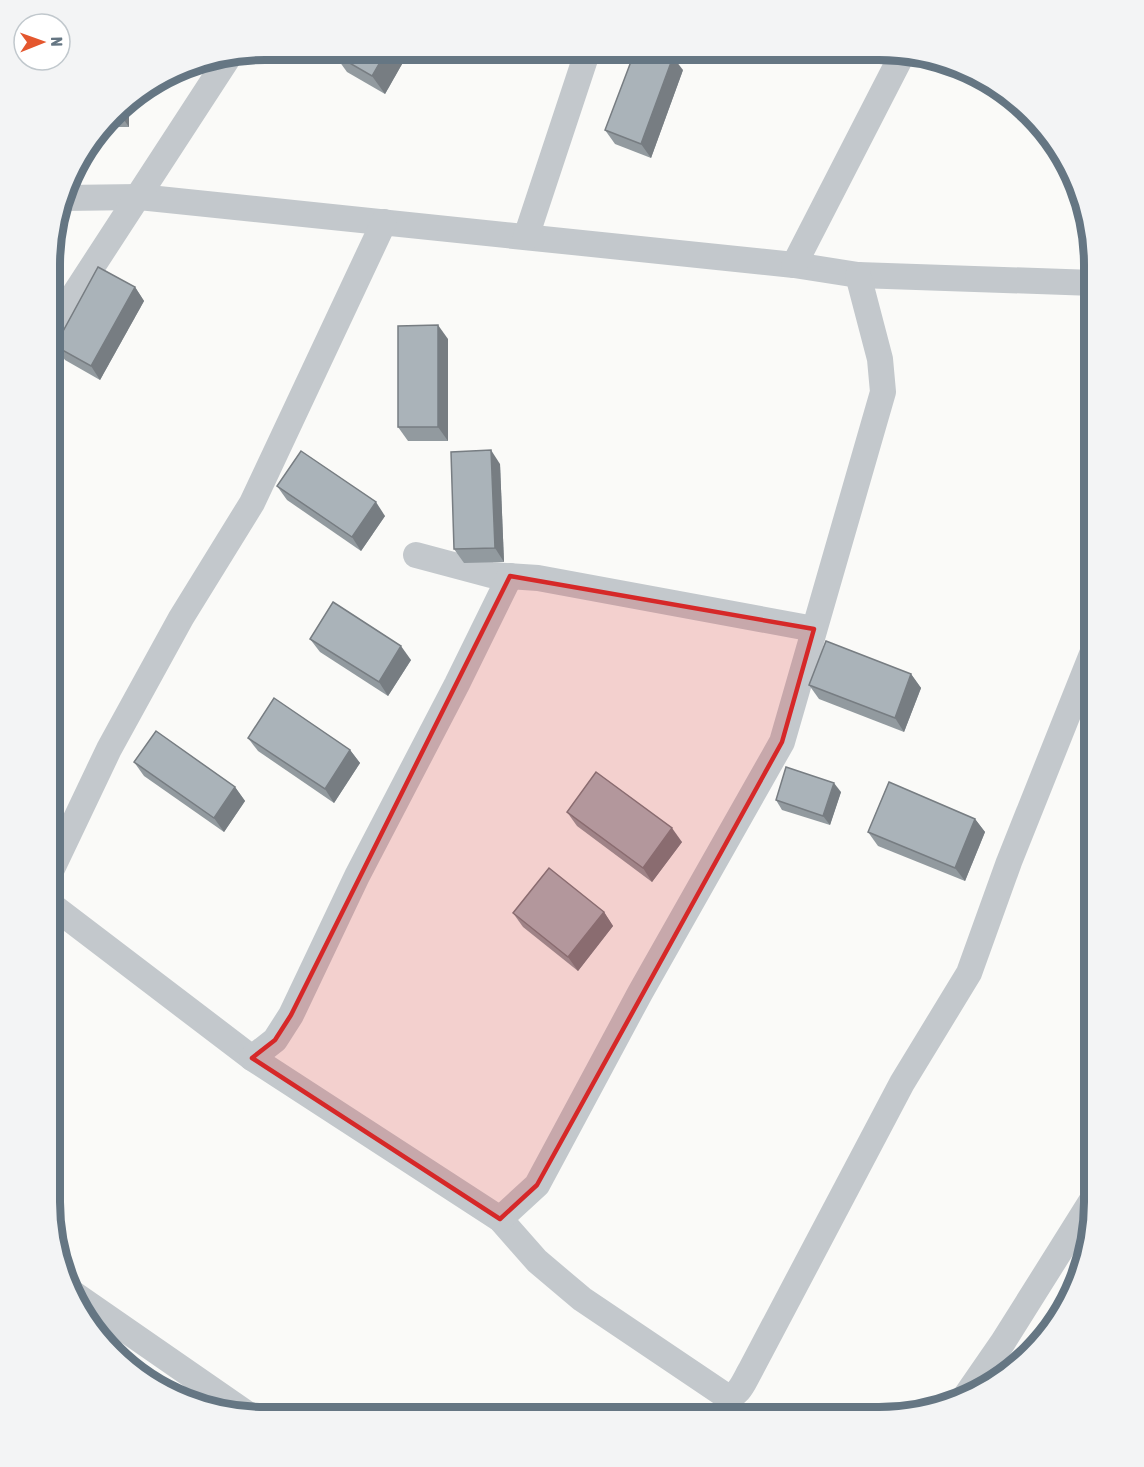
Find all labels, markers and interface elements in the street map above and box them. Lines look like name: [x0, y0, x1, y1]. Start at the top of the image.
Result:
north arrow: [12, 12, 72, 72]
text: N: [48, 37, 66, 47]

